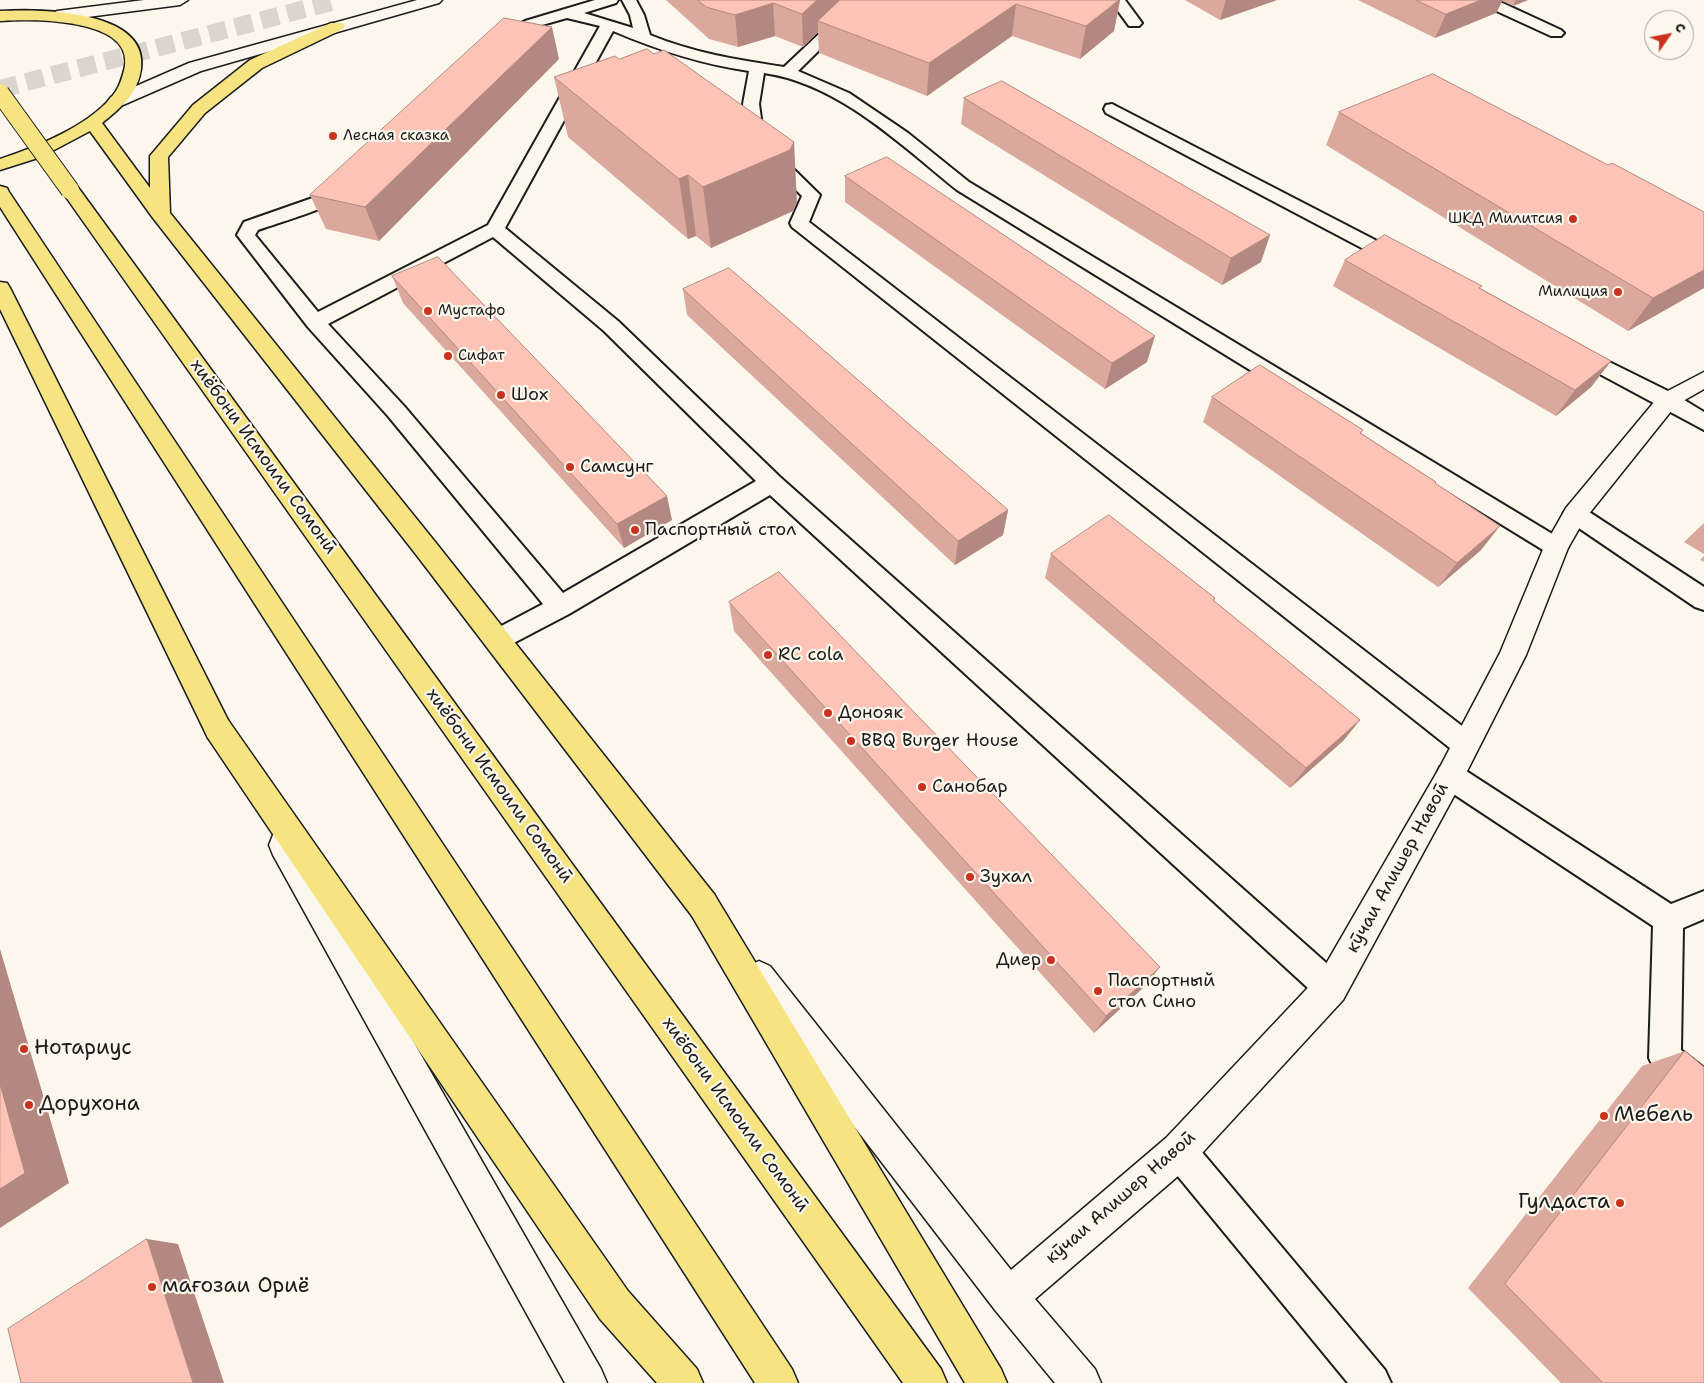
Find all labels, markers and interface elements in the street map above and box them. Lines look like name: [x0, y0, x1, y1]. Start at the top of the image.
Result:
north arrow: [1644, 10, 1694, 60]
text: С: [1671, 19, 1691, 36]
place label: Лесная сказка: [343, 127, 449, 145]
marker: Лесная сказка: [327, 130, 339, 142]
place label: ШКД Милитсия: [1448, 210, 1563, 228]
marker: ШКД Милитсия: [1567, 213, 1579, 225]
place label: Милиция: [1538, 283, 1608, 301]
marker: Милиция: [1612, 286, 1624, 298]
place label: Мустафо: [438, 302, 505, 320]
marker: Мустафо: [422, 305, 434, 317]
place label: Сифат: [458, 347, 505, 365]
marker: Сифат: [442, 350, 454, 362]
street label: хиёбони Исмоили Сомонӣ: [185, 355, 341, 559]
place label: Шох: [511, 384, 548, 406]
marker: Шох: [495, 389, 507, 401]
place label: Самсунг: [580, 456, 654, 478]
marker: Самсунг: [564, 461, 576, 473]
place label: Паспортный стол: [645, 519, 796, 541]
marker: Паспортный стол: [629, 524, 641, 536]
place label: RC cola: [778, 644, 844, 666]
marker: RC cola: [762, 649, 774, 661]
street label: хиёбони Исмоили Сомонӣ: [421, 684, 577, 888]
place label: Донояк: [838, 702, 903, 724]
marker: Донояк: [822, 707, 834, 719]
place label: BBQ Burger House: [861, 730, 1019, 752]
marker: BBQ Burger House: [845, 735, 857, 747]
place label: Санобар: [932, 776, 1008, 798]
street label: кӯчаи Алишер Навоӣ: [1342, 779, 1454, 957]
marker: Санобар: [916, 781, 928, 793]
place label: Зухал: [980, 866, 1032, 888]
marker: Зухал: [964, 871, 976, 883]
place label: Диер: [996, 949, 1041, 971]
marker: Диер: [1045, 954, 1057, 966]
place label: Паспортный стол Сино: [1108, 970, 1215, 1012]
marker: Паспортный стол Сино: [1092, 985, 1104, 997]
street label: хиёбони Исмоили Сомонӣ: [657, 1013, 813, 1217]
place label: Нотариус: [34, 1036, 132, 1062]
marker: Нотариус: [18, 1043, 30, 1055]
place label: Дорухона: [39, 1092, 140, 1118]
marker: Дорухона: [23, 1099, 35, 1111]
place label: Мебель: [1614, 1103, 1693, 1129]
marker: Мебель: [1598, 1110, 1610, 1122]
street label: кӯчаи Алишер Навоӣ: [1042, 1127, 1200, 1269]
place label: Гулдаста: [1518, 1190, 1610, 1216]
marker: Гулдаста: [1614, 1197, 1626, 1209]
place label: мағозаи Ориё: [162, 1274, 310, 1300]
marker: мағозаи Ориё: [146, 1281, 158, 1293]

